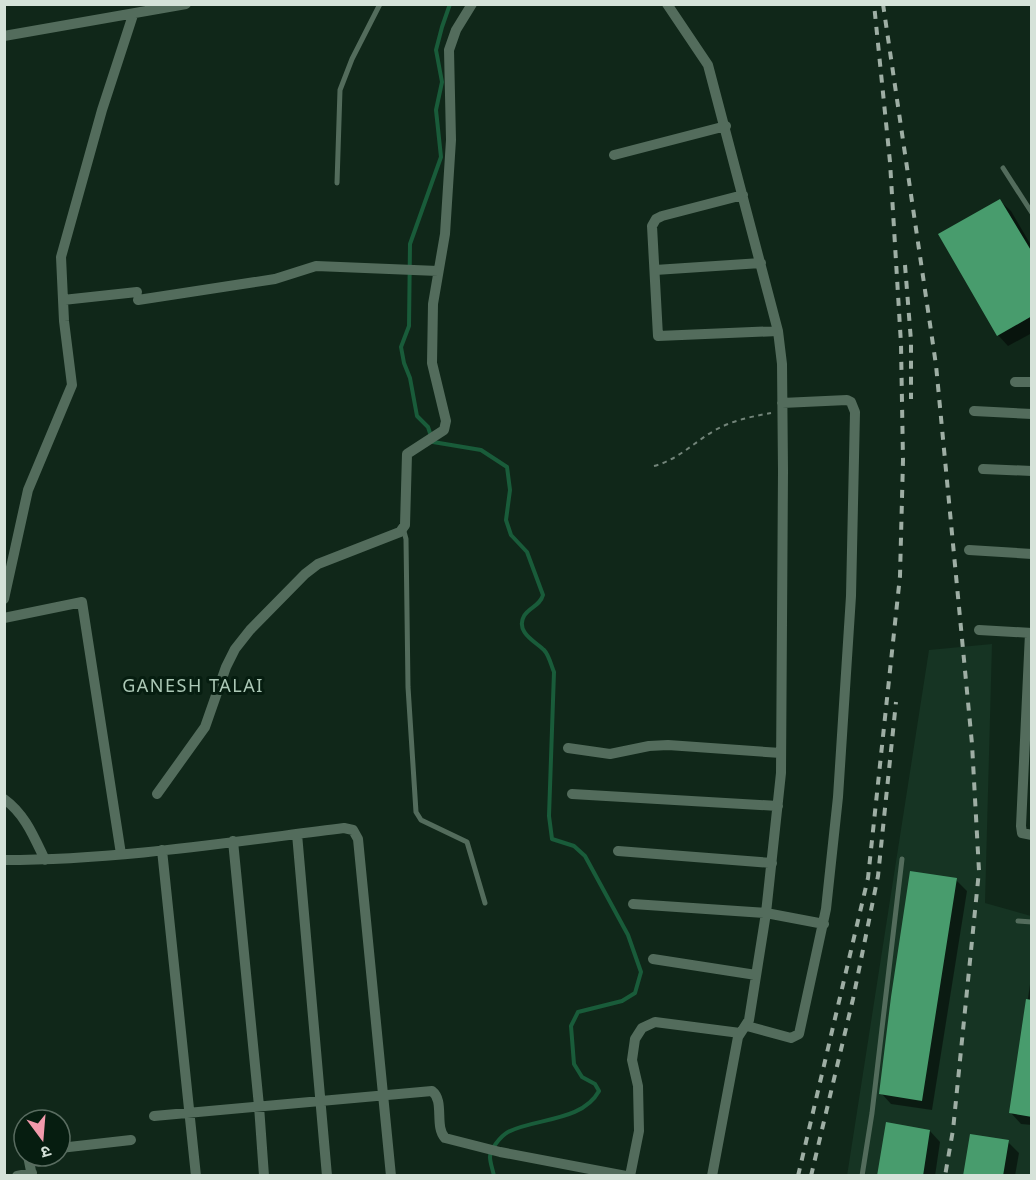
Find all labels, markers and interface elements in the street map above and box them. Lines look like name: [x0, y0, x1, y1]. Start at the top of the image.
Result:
district label: GANESH TALAI: [122, 676, 264, 699]
north arrow: [12, 1108, 72, 1168]
text: उ: [37, 1139, 53, 1162]

